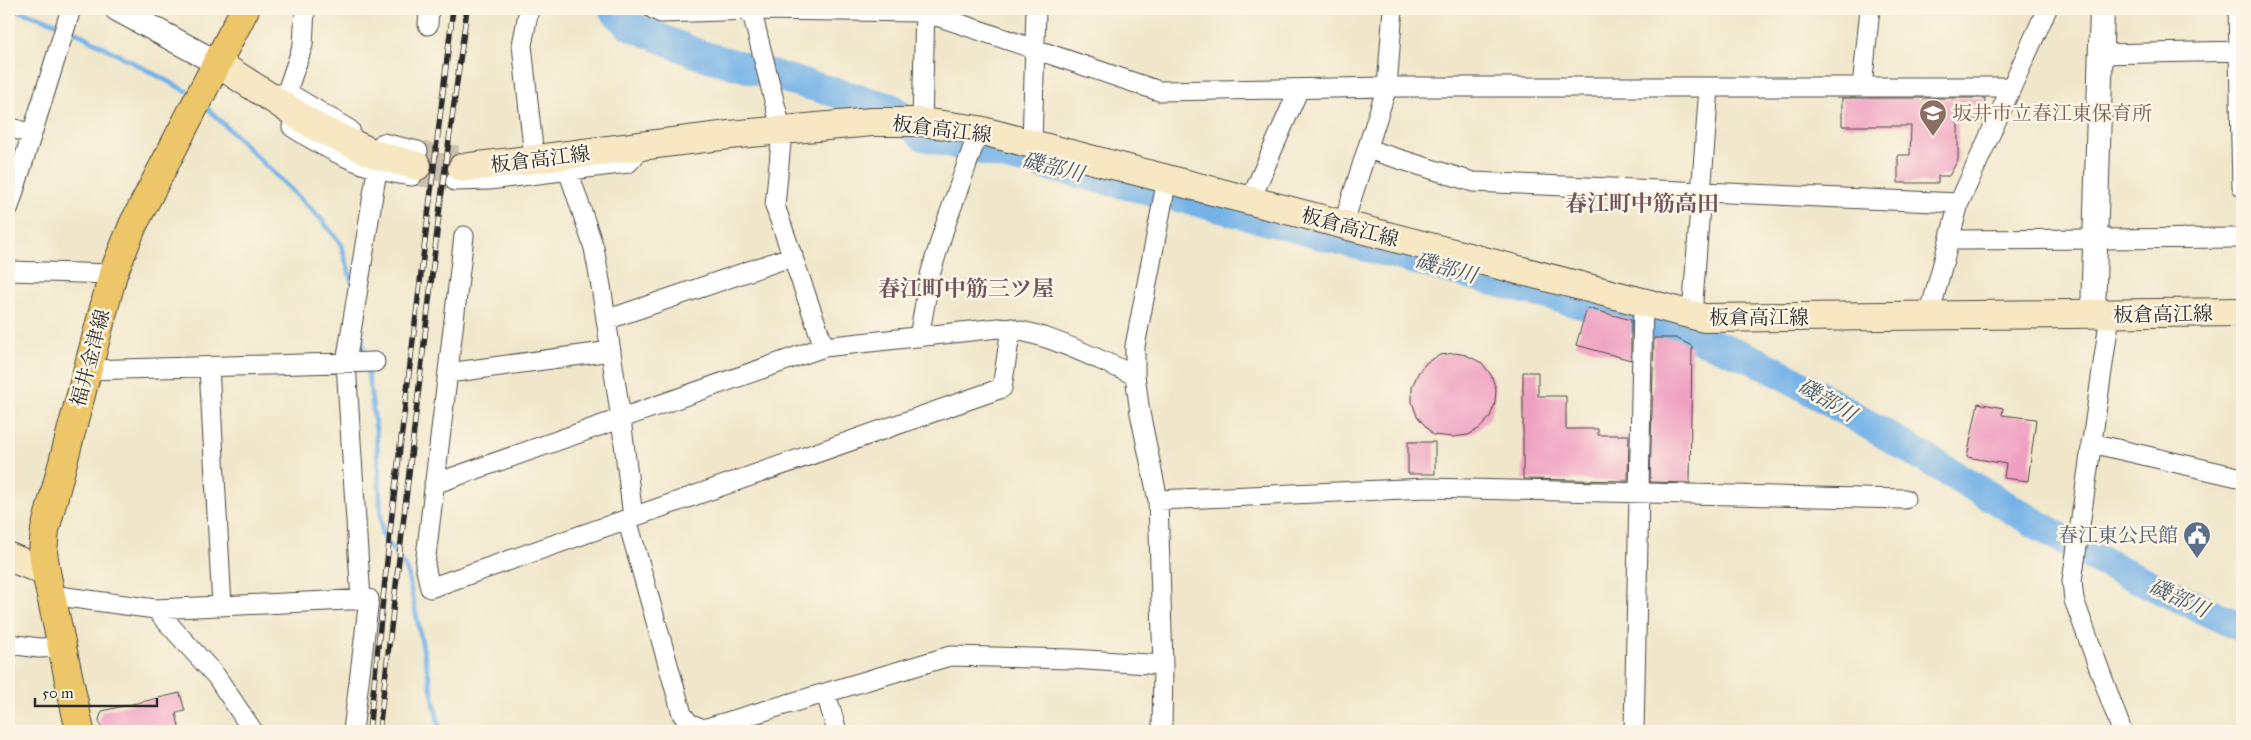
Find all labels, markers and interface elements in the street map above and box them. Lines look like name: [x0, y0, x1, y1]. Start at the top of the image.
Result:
school or university icon: 坂井市立春江東保育所: [1918, 98, 1948, 137]
place label: 坂井市立春江東保育所: [1952, 101, 2152, 125]
street label: 板倉高江線: [891, 111, 993, 147]
street label: 板倉高江線: [489, 141, 591, 177]
water label: 磯部川: [1019, 147, 1089, 188]
district label: 春江町中筋高田: [1565, 190, 1719, 217]
street label: 板倉高江線: [1299, 202, 1401, 252]
water label: 磯部川: [1412, 247, 1482, 289]
district label: 春江町中筋三ツ屋: [878, 275, 1054, 302]
street label: 板倉高江線: [2113, 301, 2213, 327]
street label: 板倉高江線: [1709, 305, 1809, 329]
street label: 福井金津線: [65, 307, 115, 409]
water label: 磯部川: [1793, 373, 1862, 428]
public building icon: 春江東公民館: [2182, 520, 2212, 559]
place label: 春江東公民館: [2058, 523, 2178, 547]
water label: 磯部川: [2145, 573, 2215, 624]
scale bar: [35, 675, 158, 707]
text: 50 m: [42, 684, 74, 702]

